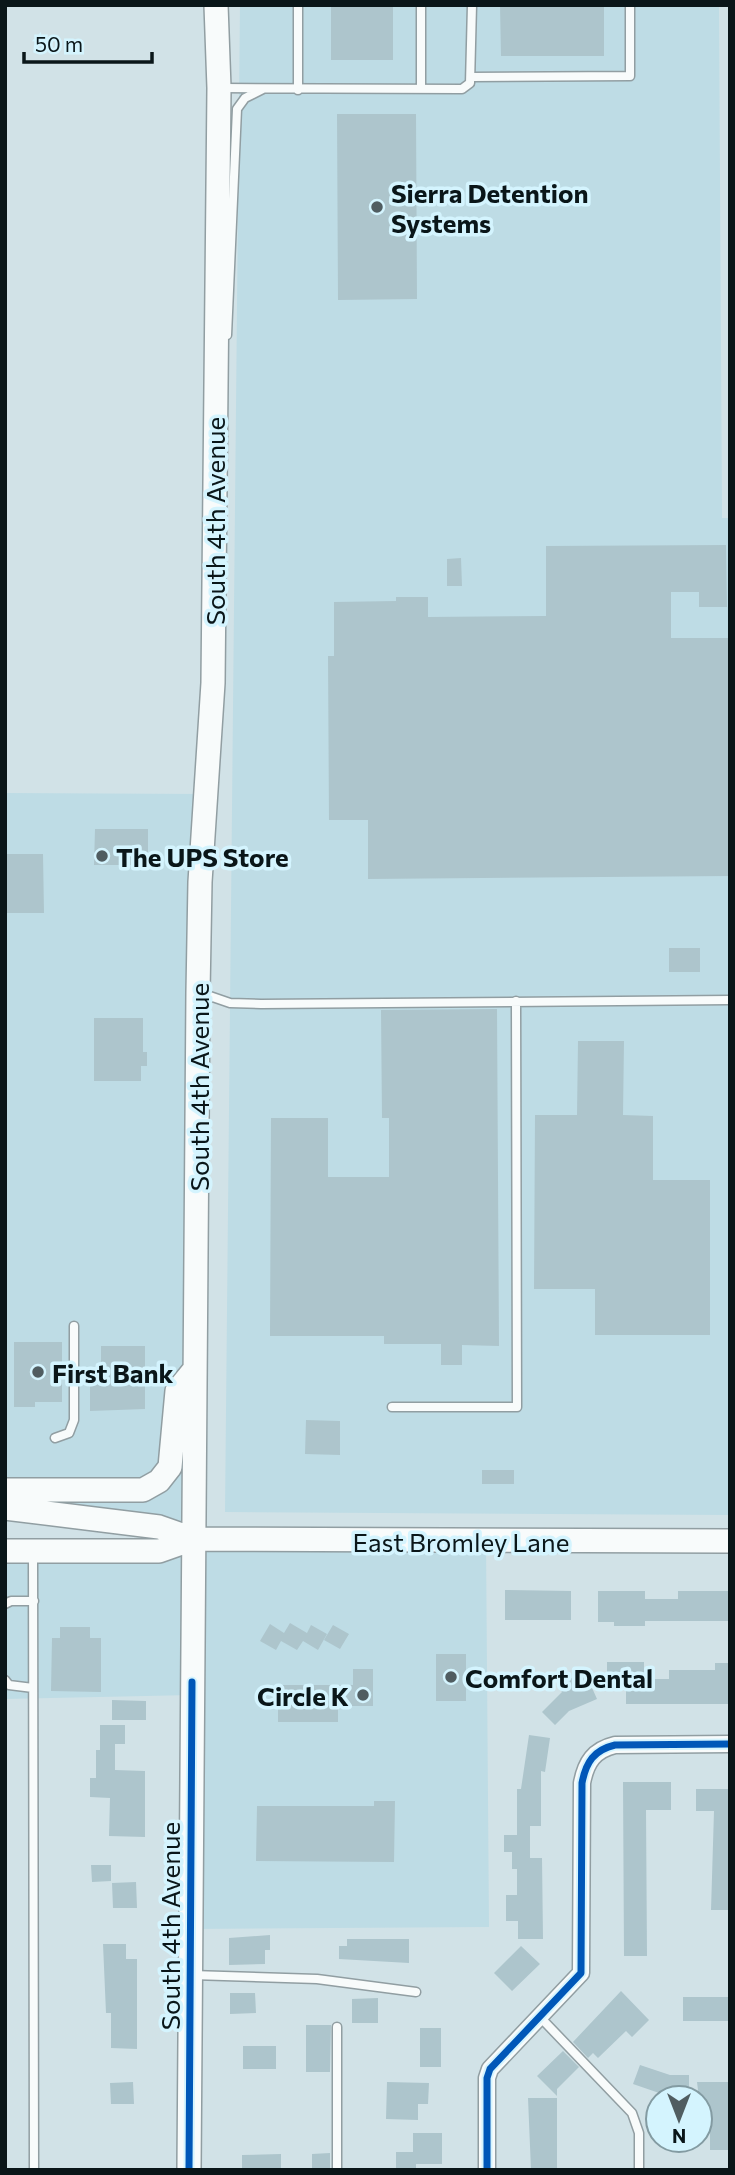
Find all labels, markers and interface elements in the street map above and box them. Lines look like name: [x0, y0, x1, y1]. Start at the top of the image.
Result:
scale bar: [24, 21, 152, 65]
text: 50 m: [35, 31, 83, 56]
place label: Sierra Detention Systems: [391, 177, 588, 238]
marker: Sierra Detention Systems: [369, 199, 385, 215]
street label: South 4th Avenue: [199, 417, 230, 625]
place label: The UPS Store: [116, 841, 289, 872]
marker: The UPS Store: [94, 848, 110, 864]
street label: South 4th Avenue: [183, 983, 214, 1191]
place label: First Bank: [52, 1357, 173, 1388]
marker: First Bank: [30, 1364, 46, 1380]
street label: East Bromley Lane: [353, 1526, 569, 1557]
place label: Comfort Dental: [465, 1662, 653, 1693]
marker: Comfort Dental: [443, 1669, 459, 1685]
place label: Circle K: [257, 1680, 349, 1711]
marker: Circle K: [355, 1687, 371, 1703]
street label: South 4th Avenue: [154, 1822, 185, 2030]
north arrow: [644, 2084, 714, 2154]
text: N: [672, 2125, 686, 2148]

